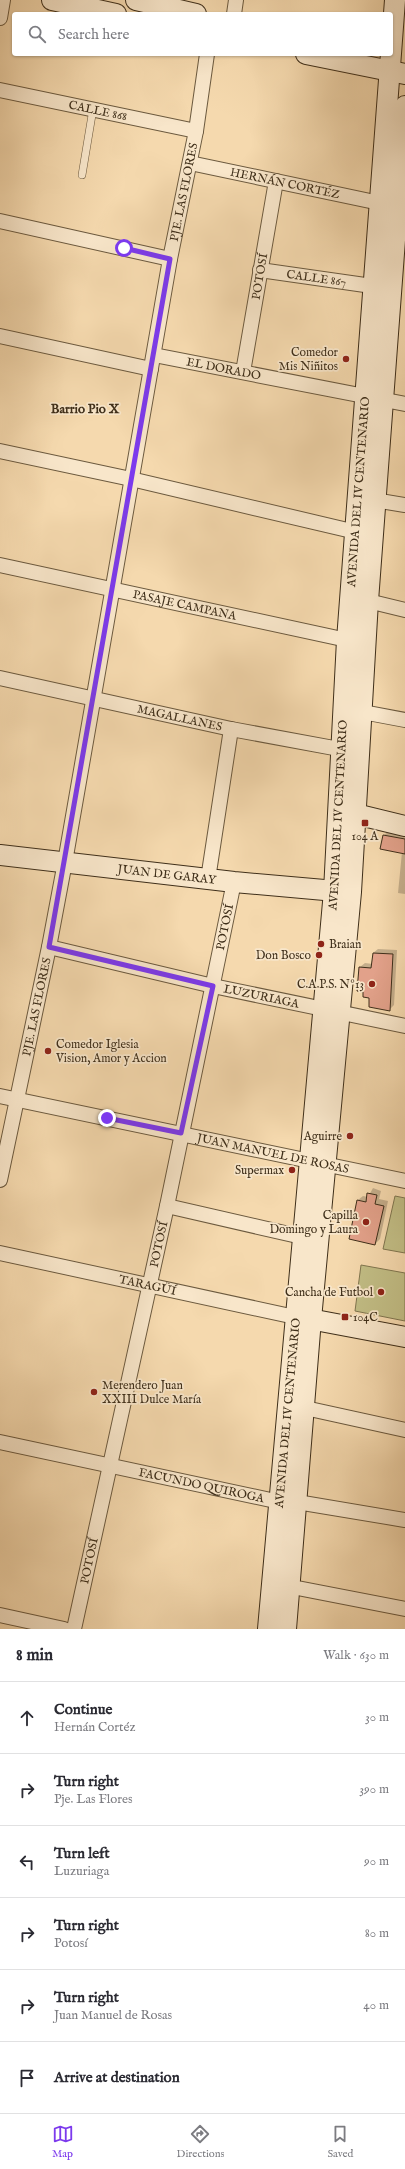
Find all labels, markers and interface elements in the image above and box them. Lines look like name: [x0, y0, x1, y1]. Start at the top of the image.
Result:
search box: [12, 12, 393, 56]
icon: search: [26, 23, 48, 45]
text: Search here: [58, 25, 129, 44]
street label: CALLE 868: [67, 97, 129, 124]
street label: PJE. LAS FLORES: [166, 141, 201, 243]
street label: HERNÁN CORTÉZ: [229, 164, 342, 202]
route start: [115, 239, 133, 257]
street label: POTOSÍ: [248, 251, 271, 301]
street label: CALLE 867: [286, 266, 347, 290]
place label: Comedor Mis Niñitos: [279, 345, 339, 374]
street label: EL DORADO: [185, 354, 262, 383]
marker: Comedor Mis Niñitos: [341, 354, 351, 364]
street label: AVENIDA DEL IV CENTENARIO: [343, 396, 373, 588]
district label: Barrio Pio X: [51, 401, 120, 418]
street label: PASAJE CAMPANA: [132, 586, 239, 624]
street label: MAGALLANES: [136, 701, 224, 734]
street label: AVENIDA DEL IV CENTENARIO: [325, 719, 350, 912]
marker: 104 A: [360, 818, 370, 828]
place label: 104 A: [352, 829, 379, 844]
street label: JUAN DE GARAY: [115, 861, 218, 887]
street label: POTOSÍ: [213, 901, 237, 951]
place label: Braian: [329, 937, 362, 952]
marker: Braian: [316, 939, 326, 949]
place label: Don Bosco: [256, 948, 312, 963]
marker: Don Bosco: [314, 950, 324, 960]
street label: PJE. LAS FLORES: [19, 956, 54, 1057]
place label: C.A.P.S. Nº13: [297, 977, 364, 992]
marker: C.A.P.S. Nº13: [367, 979, 377, 989]
street label: LUZURIAGA: [222, 981, 301, 1011]
place label: Comedor Iglesia Vision, Amor y Accion: [55, 1037, 167, 1066]
marker: Comedor Iglesia Vision, Amor y Accion: [43, 1046, 53, 1056]
route end: [98, 1109, 116, 1127]
place label: Aguirre: [303, 1129, 342, 1144]
street label: JUAN MANUEL DE ROSAS: [194, 1130, 350, 1177]
marker: Aguirre: [345, 1131, 355, 1141]
place label: Supermax: [235, 1163, 284, 1179]
marker: Supermax: [287, 1165, 297, 1175]
place label: Capilla Domingo y Laura: [269, 1208, 359, 1237]
marker: Capilla Domingo y Laura: [361, 1217, 371, 1227]
street label: POTOSÍ: [146, 1219, 171, 1269]
street label: TARAGÜÍ: [117, 1271, 179, 1299]
place label: Cancha de Futbol: [285, 1285, 374, 1300]
marker: Cancha de Futbol: [376, 1287, 386, 1297]
place label: 104C: [353, 1310, 378, 1325]
marker: 104C: [340, 1312, 350, 1322]
street label: AVENIDA DEL IV CENTENARIO: [271, 1317, 303, 1510]
place label: Merendero Juan XXIII Dulce María: [102, 1378, 202, 1407]
marker: Merendero Juan XXIII Dulce María: [89, 1387, 99, 1397]
street label: FACUNDO QUIROGA: [137, 1464, 266, 1506]
street label: POTOSÍ: [77, 1535, 102, 1585]
text: 8 min: [16, 1645, 53, 1666]
text: Walk · 630 m: [323, 1647, 389, 1664]
text: Continue: [54, 1700, 112, 1719]
icon: ahead: [16, 1707, 38, 1729]
text: 30 m: [365, 1709, 389, 1726]
text: Hernán Cortéz: [54, 1719, 136, 1736]
text: Turn right: [54, 1772, 119, 1791]
icon: right: [16, 1779, 38, 1801]
text: 390 m: [359, 1781, 389, 1798]
text: Pje. Las Flores: [54, 1791, 132, 1808]
text: Turn left: [54, 1844, 110, 1863]
icon: left: [16, 1851, 38, 1873]
text: 90 m: [364, 1853, 389, 1870]
text: Luzuriaga: [54, 1863, 109, 1880]
text: Turn right: [54, 1916, 119, 1935]
icon: right: [16, 1923, 38, 1945]
text: 80 m: [365, 1925, 389, 1942]
text: Potosí: [54, 1935, 88, 1952]
text: Turn right: [54, 1988, 119, 2007]
icon: right: [16, 1995, 38, 2017]
text: 40 m: [363, 1997, 389, 2014]
text: Juan Manuel de Rosas: [54, 2007, 172, 2024]
icon: arrive: [16, 2067, 38, 2089]
text: Arrive at destination: [54, 2068, 180, 2087]
tab: Map: [52, 2123, 74, 2161]
tab: Directions: [177, 2123, 224, 2161]
tab: Saved: [327, 2123, 353, 2161]

